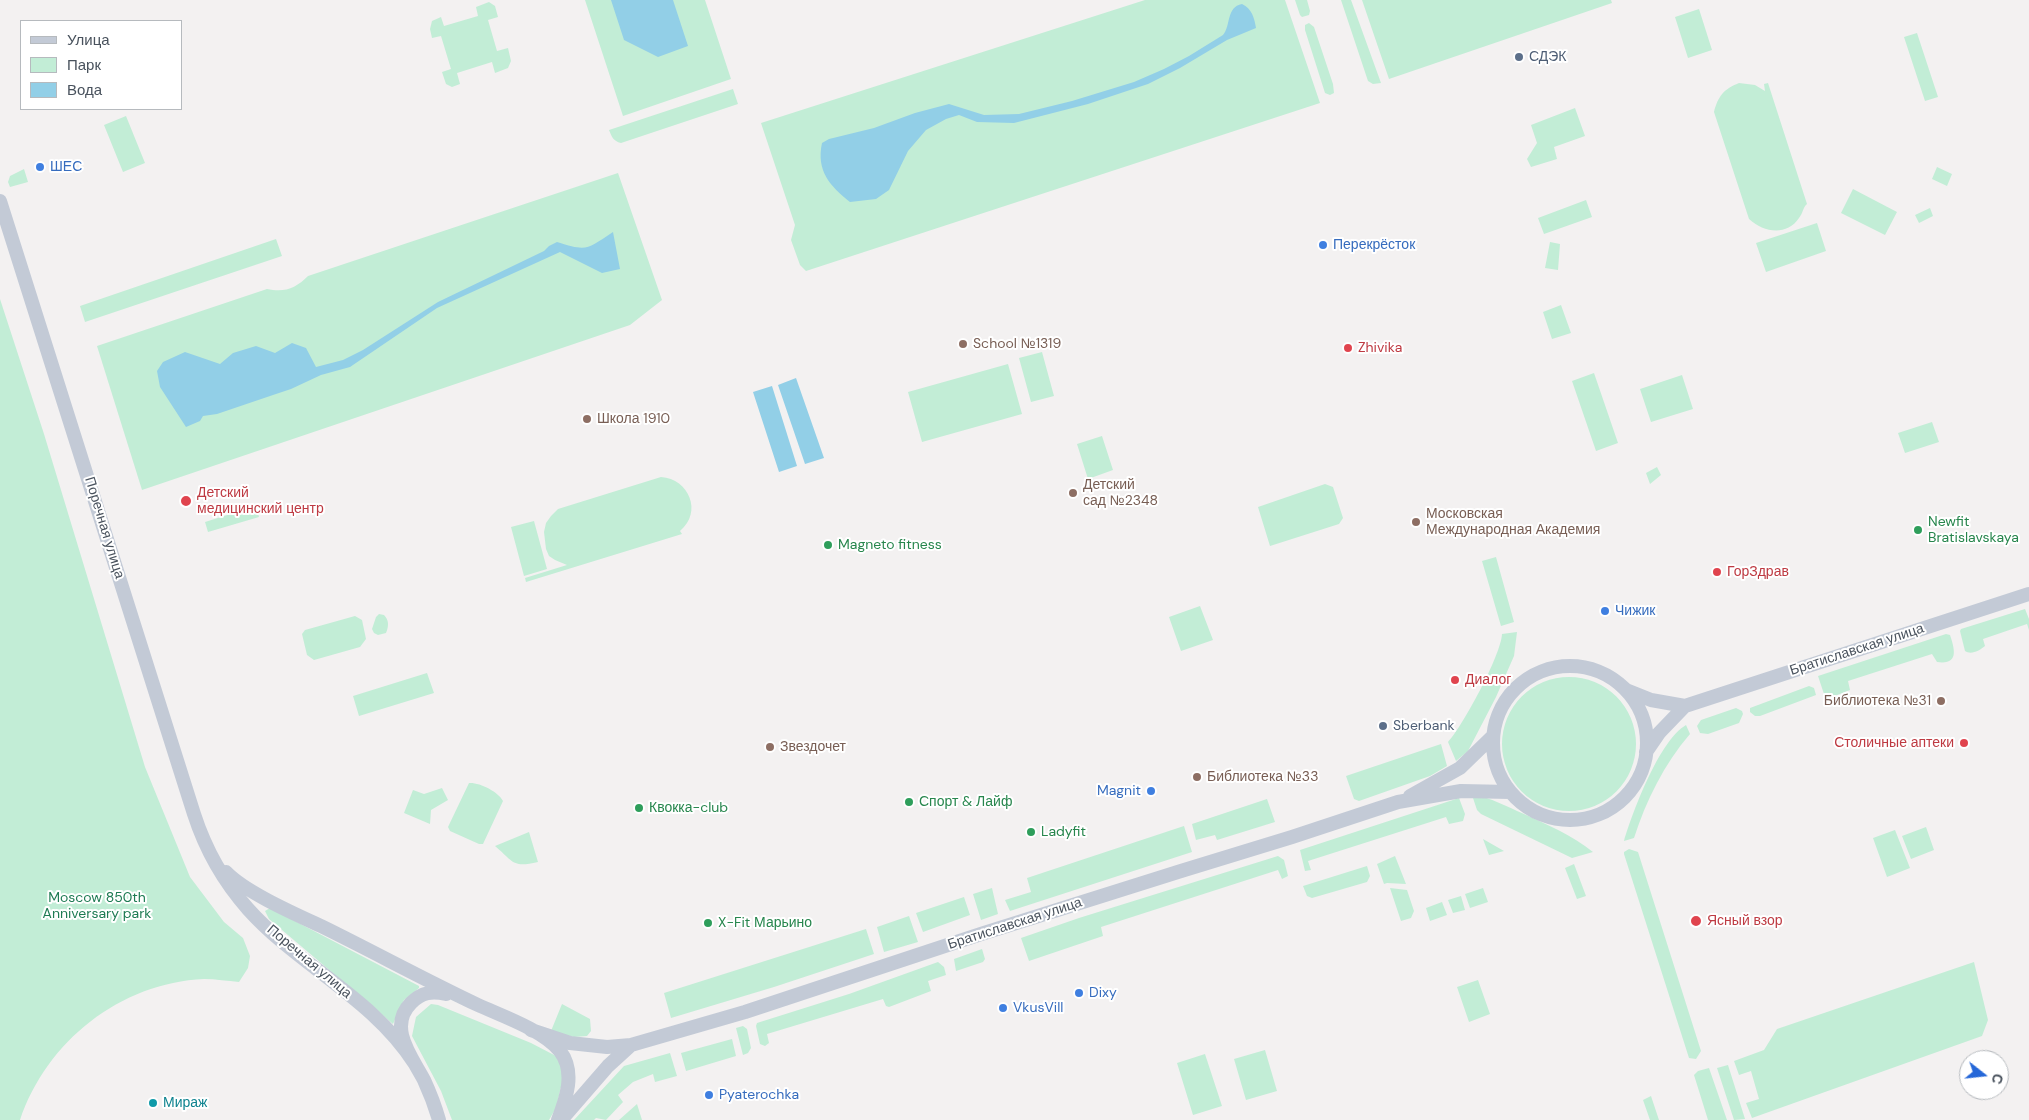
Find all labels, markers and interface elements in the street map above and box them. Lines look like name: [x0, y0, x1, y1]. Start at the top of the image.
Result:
legend: [20, 20, 182, 110]
text: Улица: [67, 30, 110, 50]
place label: СДЭК: [1529, 49, 1567, 65]
marker: СДЭК: [1513, 51, 1525, 63]
text: Парк: [67, 55, 101, 75]
text: Вода: [67, 80, 102, 100]
place label: ШЕС: [50, 159, 82, 175]
marker: ШЕС: [34, 161, 46, 173]
place label: Перекрёсток: [1333, 237, 1415, 253]
marker: Перекрёсток: [1317, 239, 1329, 251]
place label: School №1319: [973, 336, 1061, 352]
marker: School №1319: [957, 338, 969, 350]
place label: Zhivika: [1358, 340, 1402, 356]
marker: Zhivika: [1342, 342, 1354, 354]
place label: Школа 1910: [597, 411, 670, 427]
marker: Школа 1910: [581, 413, 593, 425]
street label: Поречная улица: [81, 475, 127, 581]
place label: Детский сад №2348: [1083, 477, 1158, 510]
place label: Детский медицинский центр: [197, 485, 324, 518]
marker: Детский сад №2348: [1067, 487, 1079, 499]
marker: Детский медицинский центр: [179, 494, 193, 508]
place label: Московская Международная Академия: [1426, 506, 1600, 538]
place label: Newfit Bratislavskaya: [1928, 514, 2019, 546]
marker: Московская Международная Академия: [1410, 516, 1422, 528]
marker: Newfit Bratislavskaya: [1912, 524, 1924, 536]
place label: Magneto fitness: [838, 537, 942, 553]
marker: Magneto fitness: [822, 539, 834, 551]
place label: ГорЗдрав: [1727, 564, 1789, 580]
marker: ГорЗдрав: [1711, 566, 1723, 578]
place label: Чижик: [1615, 603, 1655, 619]
marker: Чижик: [1599, 605, 1611, 617]
street label: Братиславская улица: [1788, 620, 1926, 680]
place label: Диалог: [1465, 672, 1511, 688]
marker: Диалог: [1449, 674, 1461, 686]
place label: Библиотека №31: [1824, 693, 1931, 709]
marker: Библиотека №31: [1935, 695, 1947, 707]
place label: Sberbank: [1393, 718, 1454, 734]
marker: Sberbank: [1377, 720, 1389, 732]
place label: Столичные аптеки: [1834, 735, 1954, 751]
marker: Столичные аптеки: [1958, 737, 1970, 749]
place label: Звездочет: [780, 739, 846, 755]
marker: Звездочет: [764, 741, 776, 753]
place label: Библиотека №33: [1207, 769, 1318, 785]
marker: Библиотека №33: [1191, 771, 1203, 783]
place label: Magnit: [1097, 783, 1141, 799]
marker: Magnit: [1145, 785, 1157, 797]
place label: Спорт & Лайф: [919, 794, 1012, 810]
marker: Спорт & Лайф: [903, 796, 915, 808]
place label: Квокка-club: [649, 800, 728, 816]
marker: Квокка-club: [633, 802, 645, 814]
place label: Ladyfit: [1041, 824, 1086, 840]
marker: Ladyfit: [1025, 826, 1037, 838]
park label: Moscow 850th Anniversary park: [43, 890, 151, 922]
street label: Братиславская улица: [946, 894, 1084, 954]
place label: Ясный взор: [1707, 913, 1783, 929]
marker: Ясный взор: [1689, 914, 1703, 928]
place label: X-Fit Марьино: [718, 915, 812, 931]
marker: X-Fit Марьино: [702, 917, 714, 929]
street label: Поречная улица: [263, 922, 355, 1002]
place label: Dixy: [1089, 985, 1117, 1001]
marker: Dixy: [1073, 987, 1085, 999]
place label: VkusVill: [1013, 1000, 1063, 1016]
marker: VkusVill: [997, 1002, 1009, 1014]
north arrow: [1959, 1050, 2009, 1100]
text: С: [1987, 1072, 2008, 1086]
place label: Pyaterochka: [719, 1087, 799, 1103]
marker: Pyaterochka: [703, 1089, 715, 1101]
place label: Мираж: [163, 1095, 207, 1111]
marker: Мираж: [147, 1097, 159, 1109]

